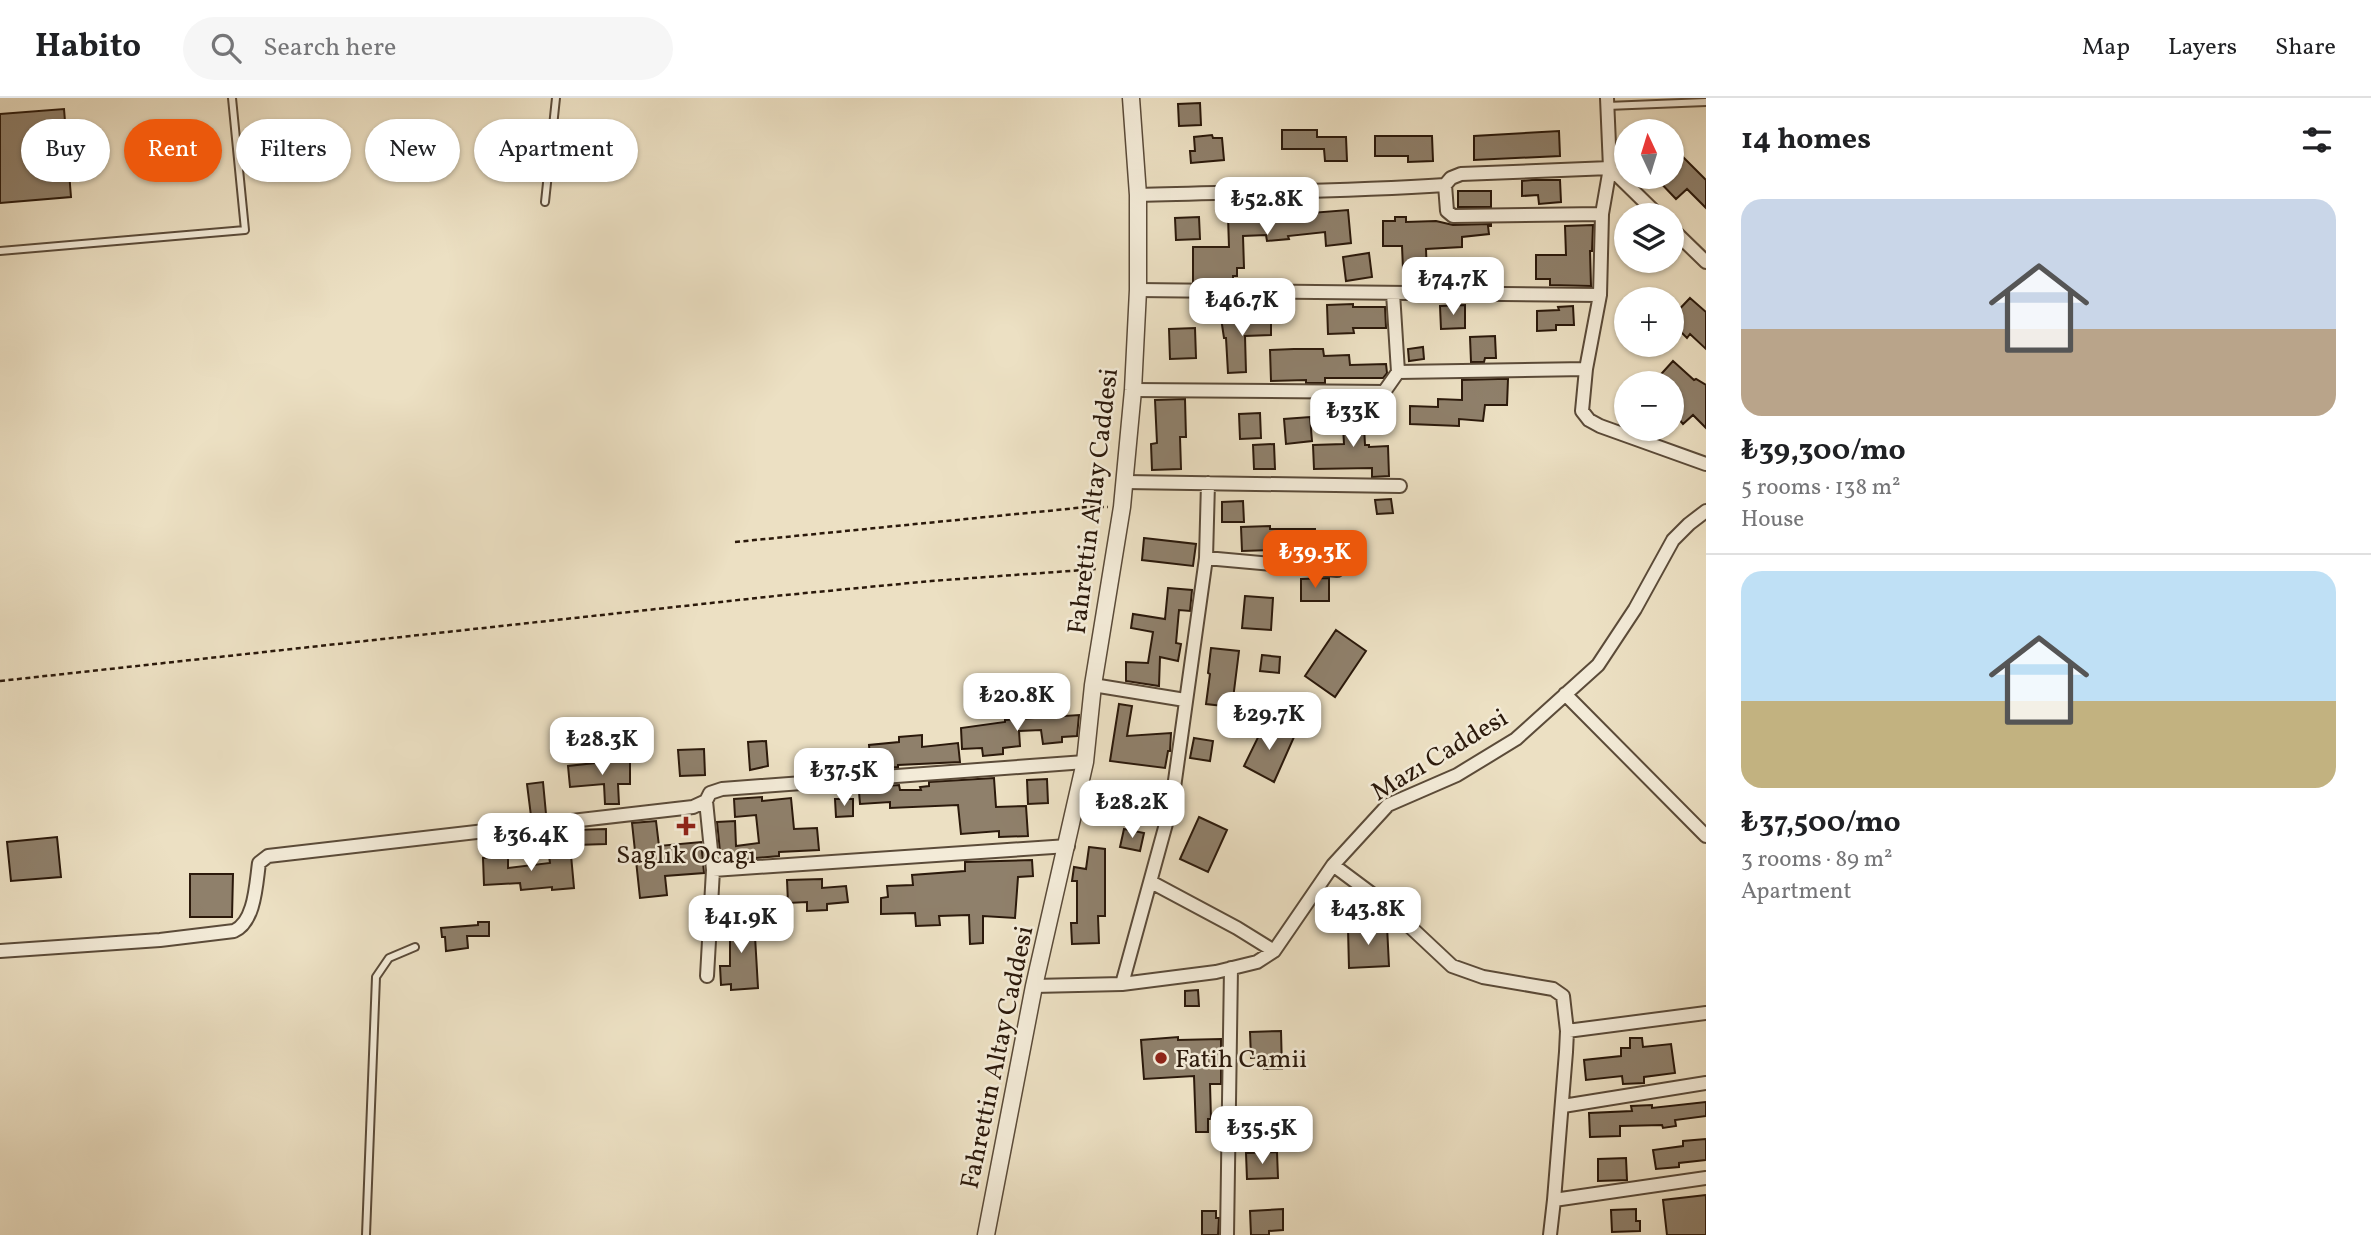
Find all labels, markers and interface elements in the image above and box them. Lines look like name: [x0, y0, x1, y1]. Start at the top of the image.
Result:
search box: [183, 17, 673, 80]
text: Habito: [35, 25, 141, 71]
icon: search: [207, 29, 245, 67]
text: Search here: [263, 30, 396, 66]
text: Map: [2082, 31, 2130, 65]
text: Layers: [2168, 31, 2237, 65]
text: Share: [2275, 31, 2336, 65]
chip: Buy: [21, 119, 110, 182]
chip: Rent: [124, 119, 222, 182]
chip: Filters: [236, 119, 351, 182]
chip: New: [365, 119, 460, 182]
chip: Apartment: [474, 119, 638, 182]
north arrow: [1614, 119, 1684, 189]
map controls: [1614, 119, 1684, 441]
text: 14 homes: [1741, 119, 1871, 161]
icon: filters: [2298, 121, 2336, 159]
pin: ₺52.8K: [1210, 178, 1324, 237]
text: ₺52.8K: [1231, 184, 1303, 216]
button: layers: [1614, 203, 1684, 273]
icon: home: [1976, 245, 2102, 371]
pin: ₺74.7K: [1396, 258, 1510, 317]
text: ₺74.7K: [1418, 264, 1488, 296]
pin: ₺46.7K: [1185, 278, 1299, 338]
text: ₺46.7K: [1205, 285, 1279, 317]
button: +: [1614, 287, 1684, 357]
street label: Fahrettin Altay Caddesi: [1060, 366, 1128, 636]
button: −: [1614, 371, 1684, 441]
pin: ₺33K: [1312, 390, 1394, 449]
text: ₺33K: [1326, 396, 1380, 428]
text: ₺39,300/mo: [1741, 430, 1906, 472]
text: 5 rooms · 138 m²: [1741, 472, 1901, 504]
text: House: [1741, 504, 1804, 536]
pin: ₺39.3K: [1258, 531, 1372, 590]
text: ₺39.3K: [1279, 537, 1351, 569]
icon: home: [1976, 617, 2102, 743]
pin: ₺20.8K: [960, 674, 1074, 733]
text: ₺20.8K: [979, 680, 1055, 712]
pin: ₺29.7K: [1212, 692, 1326, 752]
text: ₺29.7K: [1233, 699, 1305, 731]
street label: Mazı Caddesi: [1365, 701, 1515, 811]
pin: ₺28.3K: [545, 718, 659, 777]
text: ₺28.3K: [566, 724, 638, 756]
pin: ₺37.5K: [787, 748, 901, 808]
text: ₺37.5K: [810, 755, 878, 787]
pin: ₺28.2K: [1075, 780, 1189, 840]
text: ₺28.2K: [1096, 787, 1168, 819]
text: ₺37,500/mo: [1741, 802, 1901, 844]
pin: ₺36.4K: [474, 814, 588, 873]
marker: Saglık Ocagı: [676, 816, 696, 836]
text: ₺36.4K: [493, 820, 569, 852]
place label: Saglık Ocagı: [616, 838, 756, 874]
text: 3 rooms · 89 m²: [1741, 844, 1893, 876]
text: Apartment: [1741, 876, 1852, 908]
pin: ₺43.8K: [1311, 888, 1425, 947]
text: ₺43.8K: [1331, 894, 1405, 926]
pin: ₺41.9K: [684, 896, 798, 955]
text: ₺41.9K: [705, 902, 777, 934]
street label: Fahrettin Altay Caddesi: [953, 923, 1043, 1192]
place label: Fatih Camii: [1175, 1042, 1307, 1078]
marker: Fatih Camii: [1153, 1050, 1169, 1066]
pin: ₺35.5K: [1205, 1107, 1319, 1166]
text: ₺35.5K: [1227, 1113, 1297, 1145]

